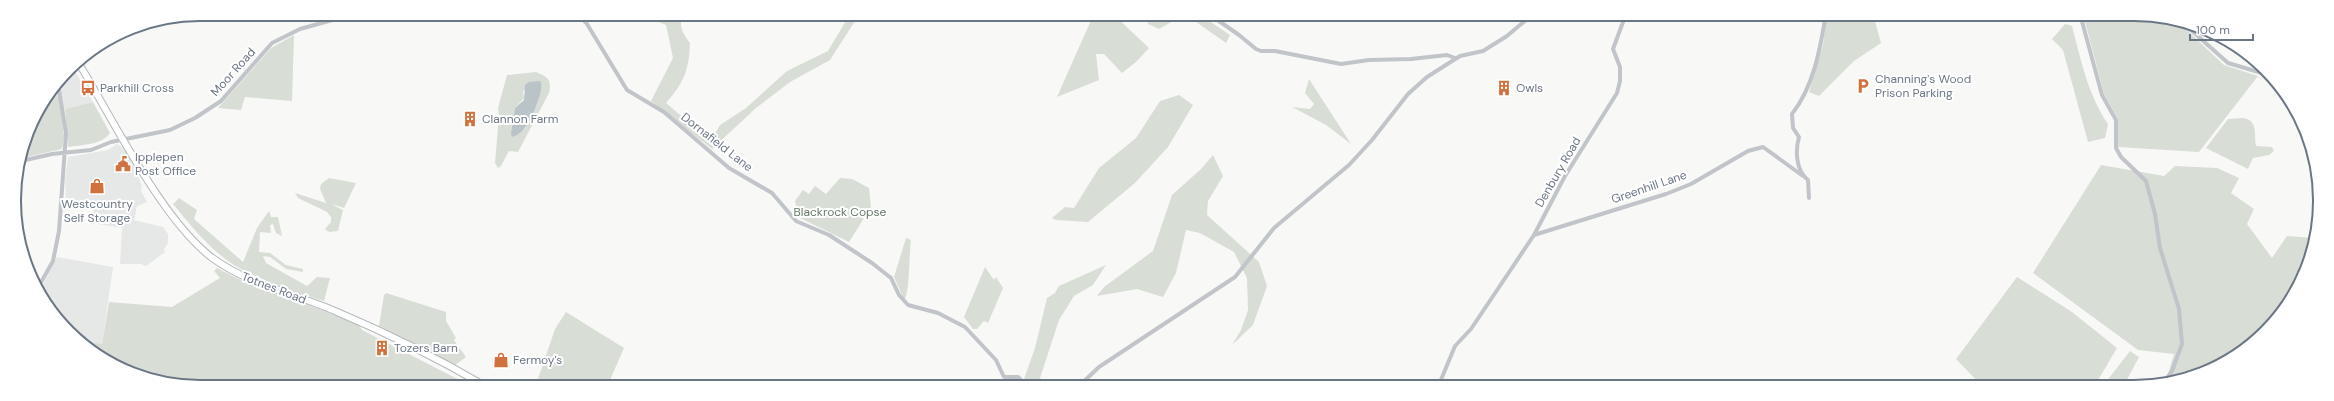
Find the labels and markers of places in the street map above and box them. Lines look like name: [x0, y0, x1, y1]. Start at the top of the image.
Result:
place label: Channing's Wood Prison Parking: [1875, 71, 1971, 101]
parking icon: Channing's Wood Prison Parking: [1854, 77, 1872, 95]
bus stop icon: Parkhill Cross: [79, 79, 97, 97]
building icon: Owls: [1495, 79, 1513, 97]
place label: Parkhill Cross: [100, 80, 174, 96]
place label: Owls: [1516, 80, 1543, 96]
building icon: Clannon Farm: [461, 110, 479, 128]
place label: Clannon Farm: [482, 111, 558, 127]
place label: Ipplepen Post Office: [135, 149, 196, 179]
public building icon: Ipplepen Post Office: [114, 155, 132, 173]
shop icon: Westcountry Self Storage: [88, 177, 106, 195]
place label: Westcountry Self Storage: [61, 196, 133, 226]
building icon: Tozers Barn: [373, 339, 391, 357]
place label: Tozers Barn: [394, 340, 458, 356]
shop icon: Fermoy's: [492, 351, 510, 369]
place label: Fermoy's: [513, 352, 562, 368]

